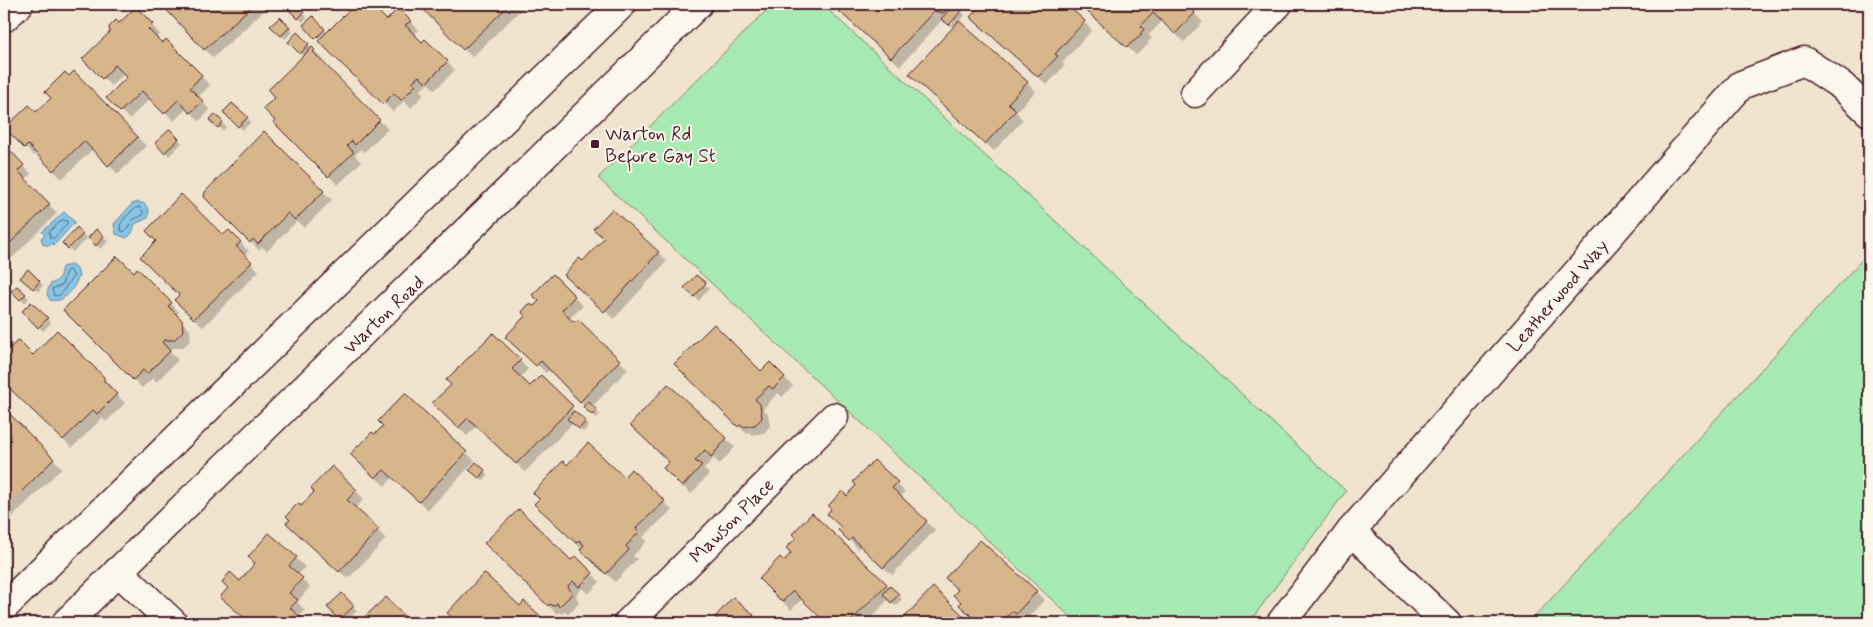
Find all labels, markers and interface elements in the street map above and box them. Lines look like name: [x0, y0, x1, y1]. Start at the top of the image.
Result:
place label: Warton Rd Before Gay St: [605, 122, 716, 172]
marker: Warton Rd Before Gay St: [589, 138, 601, 150]
street label: Leatherwood Way: [1502, 234, 1614, 358]
street label: Warton Road: [338, 270, 430, 360]
street label: Mawson Place: [684, 473, 780, 569]

